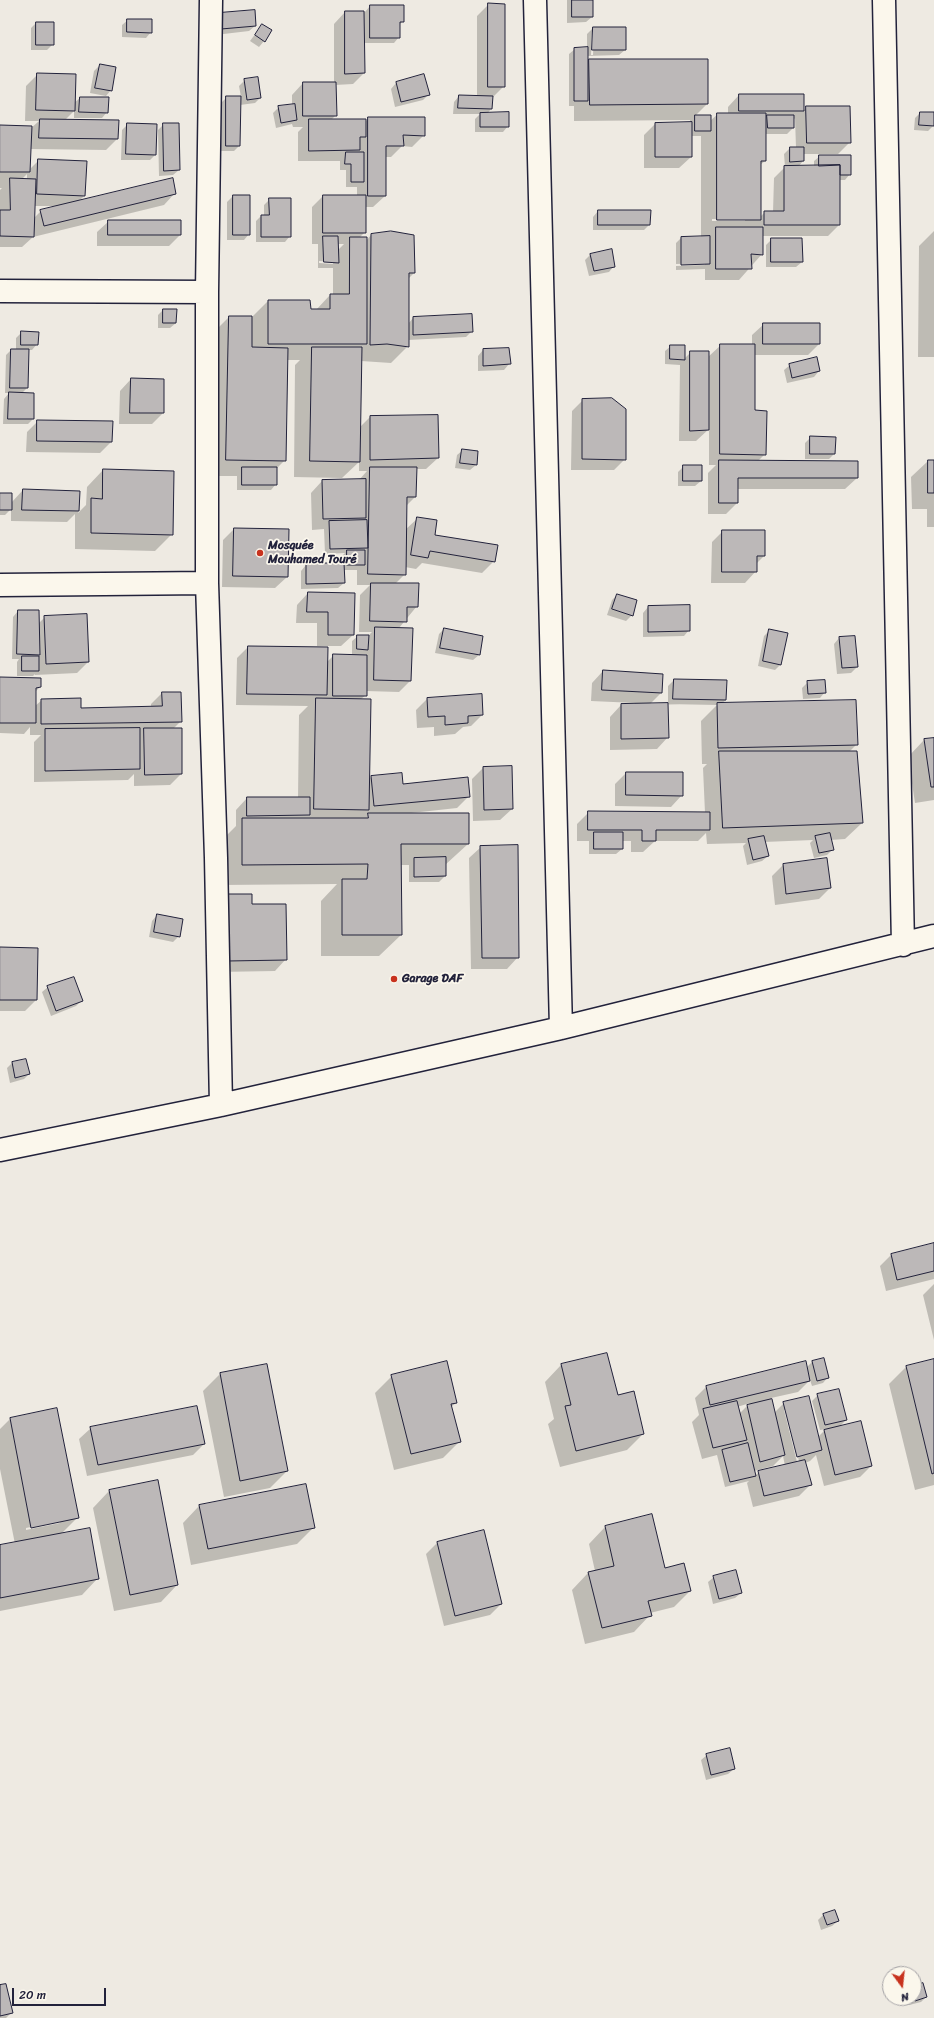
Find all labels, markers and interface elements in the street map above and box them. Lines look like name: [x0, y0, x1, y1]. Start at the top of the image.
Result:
place label: Mosquée Mouhamed Touré: [268, 539, 357, 567]
marker: Mosquée Mouhamed Touré: [255, 548, 265, 558]
place label: Garage DAF: [402, 972, 463, 986]
marker: Garage DAF: [389, 974, 399, 984]
north arrow: [882, 1966, 922, 2006]
scale bar: [14, 1980, 108, 2006]
text: 20 m: [19, 1984, 46, 2006]
text: N: [899, 1987, 911, 2007]

